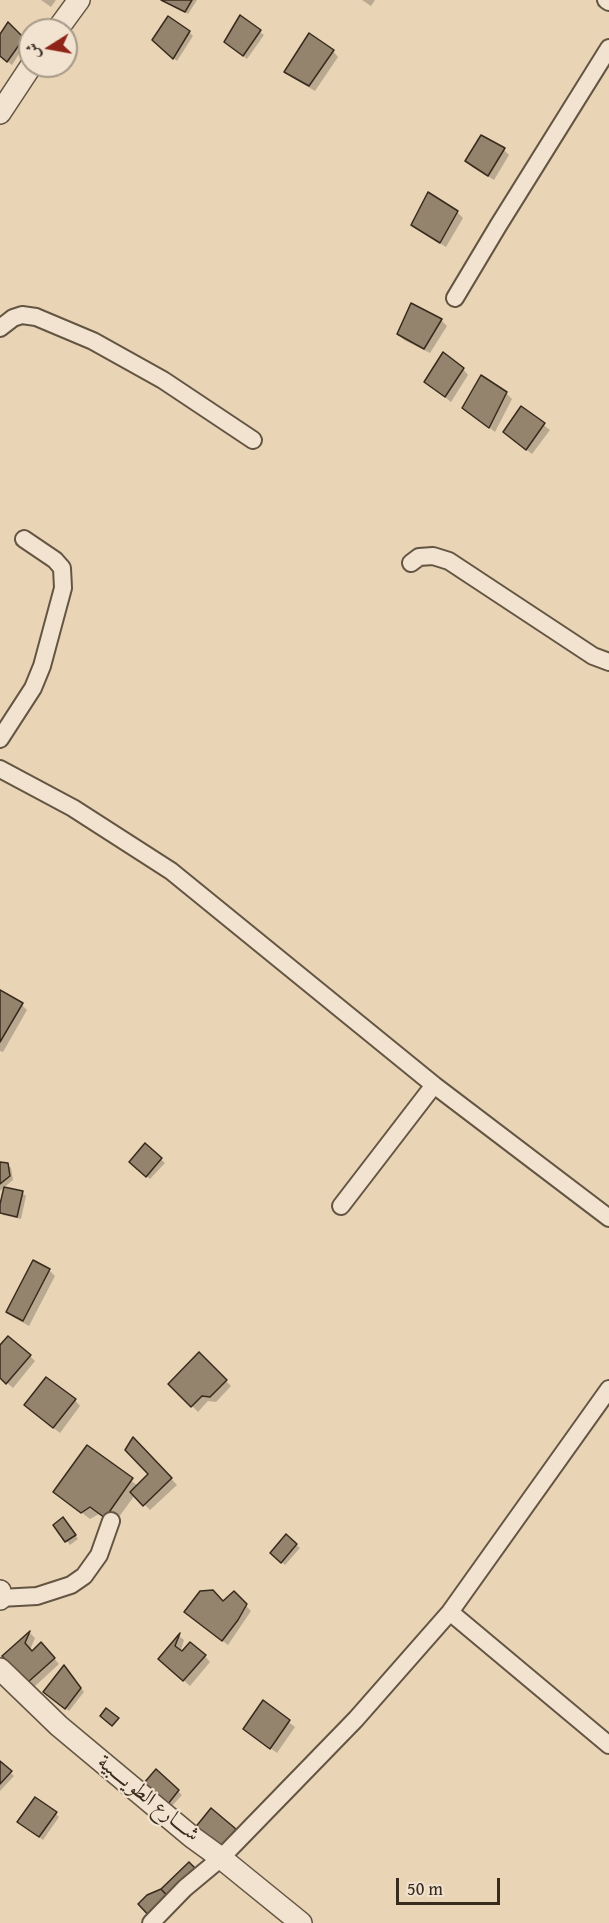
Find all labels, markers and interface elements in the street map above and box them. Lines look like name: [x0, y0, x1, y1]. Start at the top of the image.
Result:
north arrow: [18, 18, 78, 78]
text: ش: [19, 41, 46, 61]
street label: شــــارع الطويــــبية: [92, 1750, 204, 1848]
scale bar: [399, 1866, 502, 1904]
text: 50 m: [407, 1875, 443, 1902]

